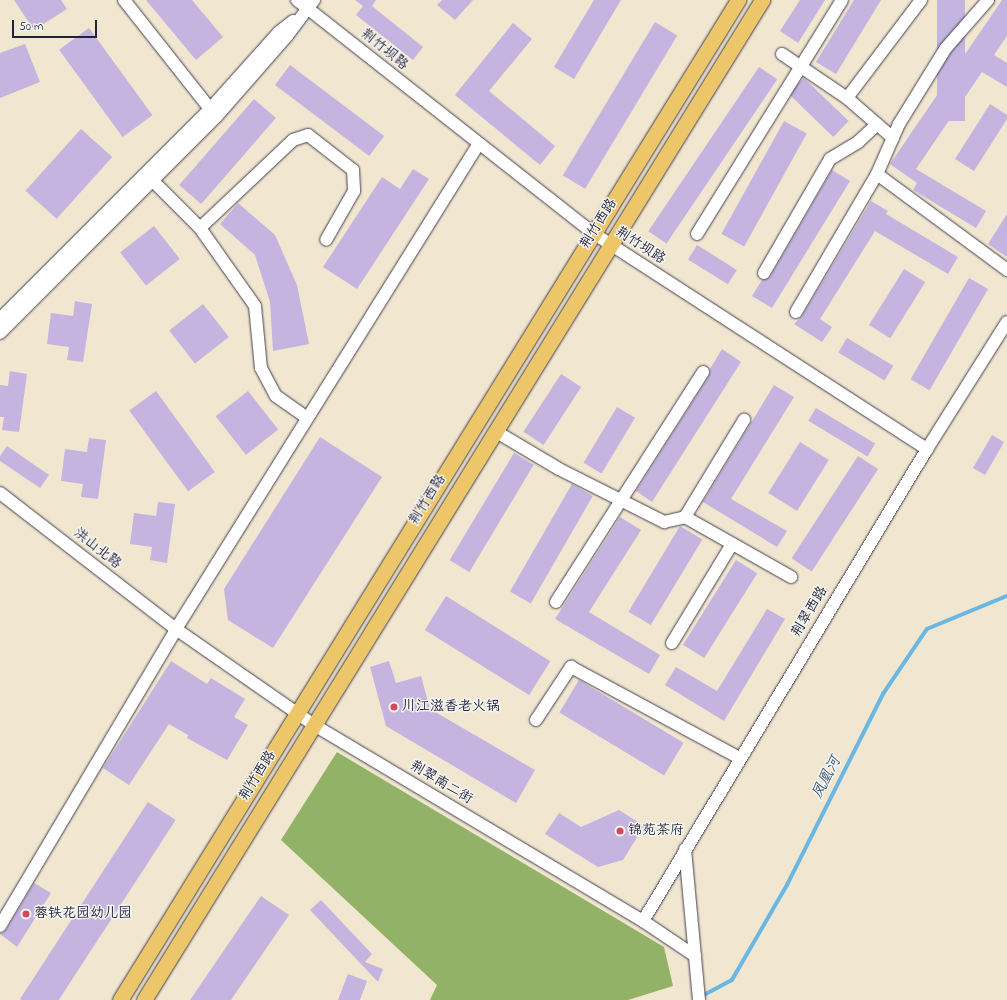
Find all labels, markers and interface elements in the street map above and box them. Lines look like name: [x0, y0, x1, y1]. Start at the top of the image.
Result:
scale bar: [14, 12, 99, 38]
text: 50 m: [19, 18, 43, 36]
street label: 荆竹坝路: [357, 26, 411, 74]
street label: 荆竹西路: [577, 196, 621, 252]
street label: 荆竹坝路: [612, 224, 668, 268]
street label: 荆竹西路: [406, 472, 450, 528]
street label: 洪山北路: [70, 525, 124, 573]
street label: 荆翠西路: [788, 584, 832, 640]
place label: 川江滋香老火锅: [402, 699, 500, 715]
marker: 川江滋香老火锅: [389, 702, 399, 712]
street label: 荆竹西路: [236, 748, 280, 804]
water label: 凤凰河: [809, 754, 845, 802]
street label: 荆翠南二街: [407, 758, 475, 808]
place label: 锦苑茶府: [628, 823, 684, 839]
marker: 锦苑茶府: [615, 826, 625, 836]
place label: 蓉铁花园幼儿园: [34, 906, 132, 922]
marker: 蓉铁花园幼儿园: [21, 909, 31, 919]

